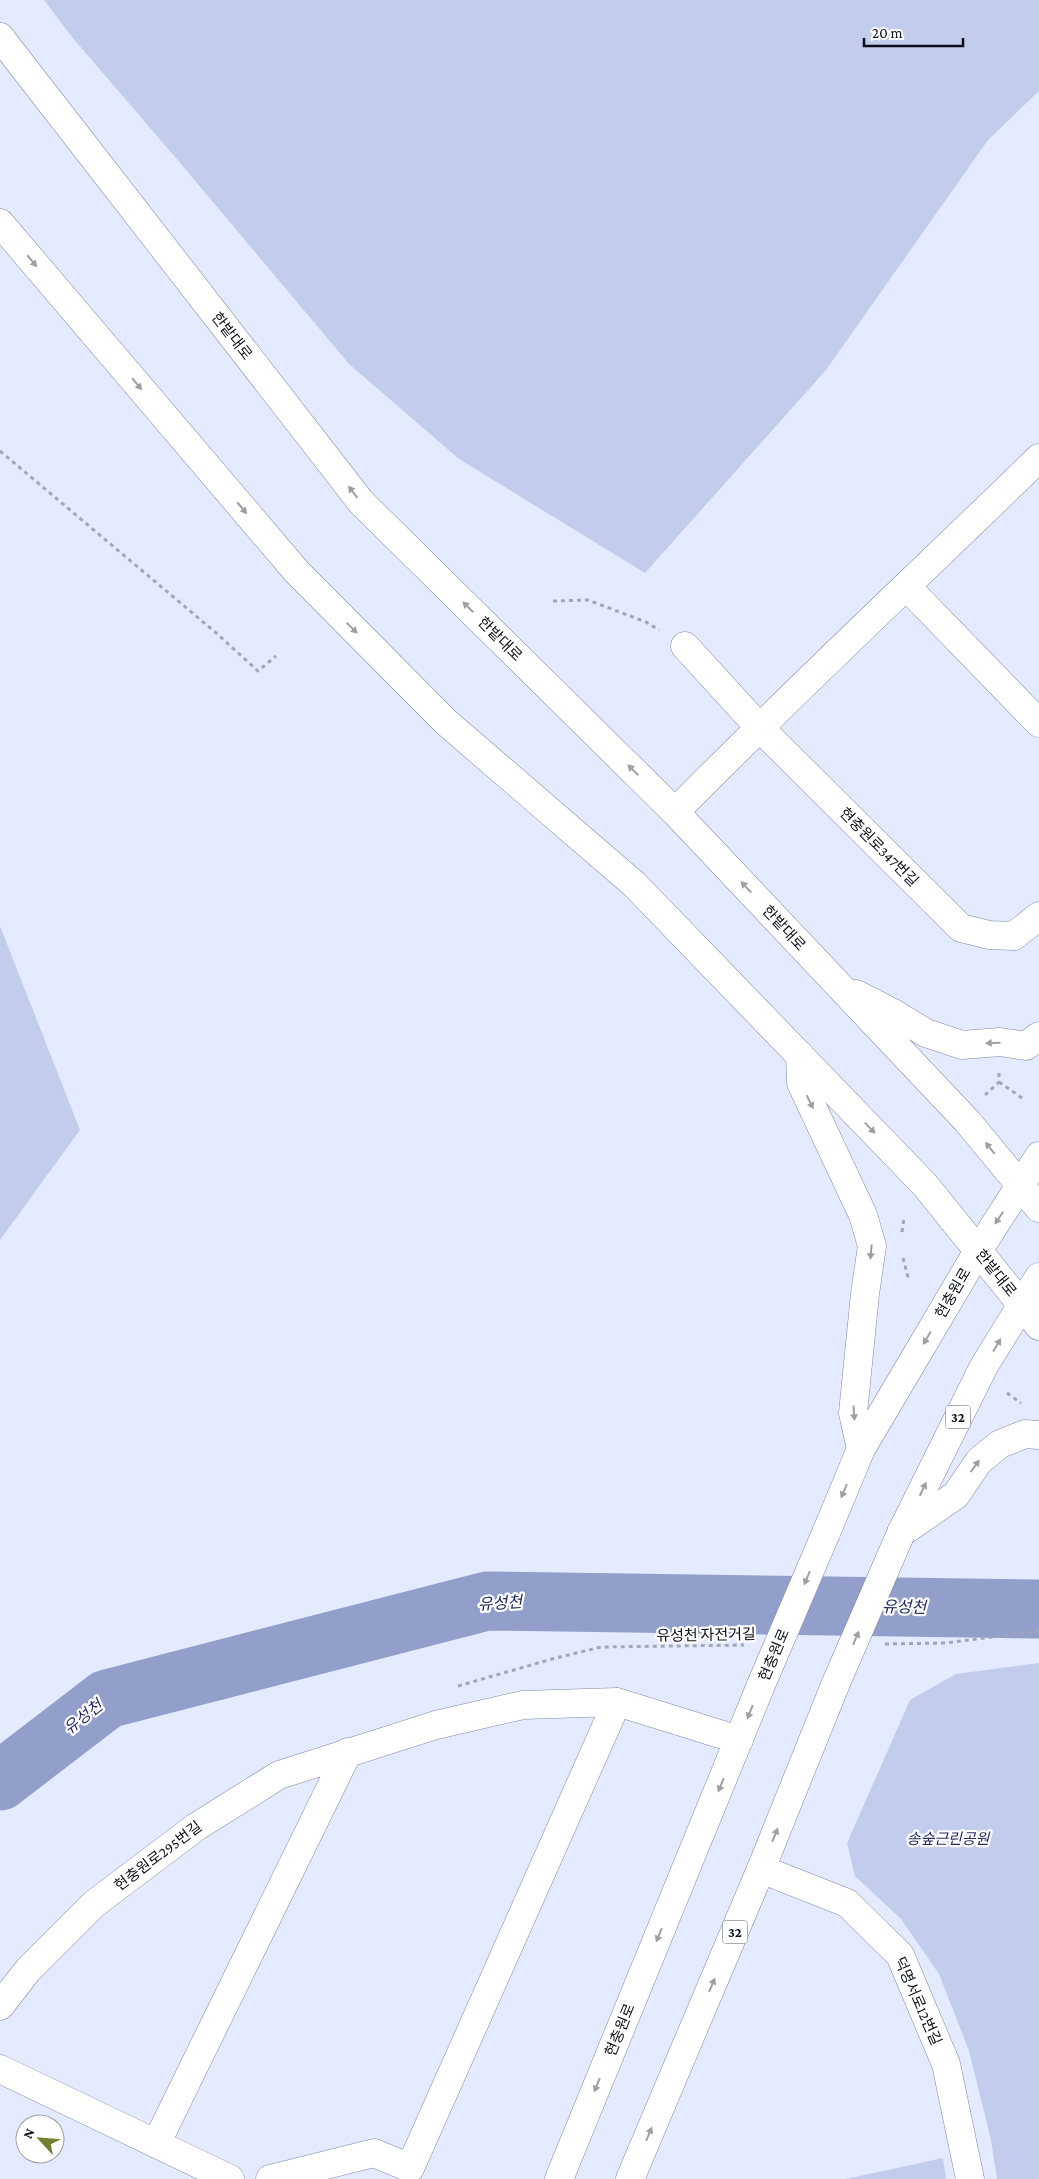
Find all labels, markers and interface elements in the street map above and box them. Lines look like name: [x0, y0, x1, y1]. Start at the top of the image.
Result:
scale bar: [864, 15, 963, 47]
text: 20 m: [872, 25, 903, 41]
one-way arrow: [26, 254, 37, 267]
street label: 한밭대로: [209, 309, 255, 363]
one-way arrow: [131, 378, 143, 390]
one-way arrow: [348, 486, 359, 499]
one-way arrow: [237, 501, 248, 514]
one-way arrow: [462, 601, 474, 613]
street label: 한밭대로: [475, 614, 525, 664]
one-way arrow: [346, 621, 358, 633]
one-way arrow: [628, 764, 640, 776]
street label: 현충원로347번길: [837, 804, 922, 889]
one-way arrow: [740, 881, 752, 893]
street label: 한밭대로: [759, 902, 809, 954]
one-way arrow: [985, 1039, 1001, 1047]
one-way arrow: [807, 1095, 815, 1109]
one-way arrow: [864, 1122, 876, 1134]
one-way arrow: [984, 1142, 995, 1155]
one-way arrow: [994, 1212, 1004, 1225]
one-way arrow: [867, 1244, 875, 1260]
street label: 한밭대로: [972, 1247, 1020, 1299]
street label: 현충원로: [931, 1265, 974, 1321]
one-way arrow: [923, 1332, 932, 1345]
one-way arrow: [992, 1338, 1001, 1351]
one-way arrow: [851, 1405, 859, 1421]
road number: 32: [946, 1405, 970, 1428]
one-way arrow: [970, 1459, 980, 1473]
one-way arrow: [919, 1482, 927, 1496]
one-way arrow: [839, 1484, 847, 1498]
one-way arrow: [802, 1571, 810, 1585]
water label: 유성천: [477, 1593, 525, 1613]
water label: 유성천: [882, 1598, 928, 1616]
street label: 유성천 자전거길: [656, 1625, 756, 1644]
street label: 현충원로: [755, 1626, 792, 1684]
one-way arrow: [852, 1631, 860, 1645]
water label: 유성천: [60, 1695, 107, 1737]
one-way arrow: [746, 1705, 754, 1720]
one-way arrow: [716, 1778, 724, 1792]
street label: 현충원로295번길: [111, 1817, 205, 1894]
one-way arrow: [771, 1827, 779, 1842]
park label: 송숲근린공원: [907, 1831, 991, 1847]
road number: 32: [722, 1920, 748, 1944]
one-way arrow: [654, 1928, 662, 1942]
street label: 덕명서로12번길: [891, 1954, 945, 2048]
one-way arrow: [709, 1978, 717, 1992]
street label: 현충원로: [601, 2001, 638, 2059]
one-way arrow: [593, 2078, 601, 2093]
north arrow: [15, 2114, 65, 2164]
text: N: [19, 2125, 38, 2141]
one-way arrow: [645, 2127, 653, 2141]

